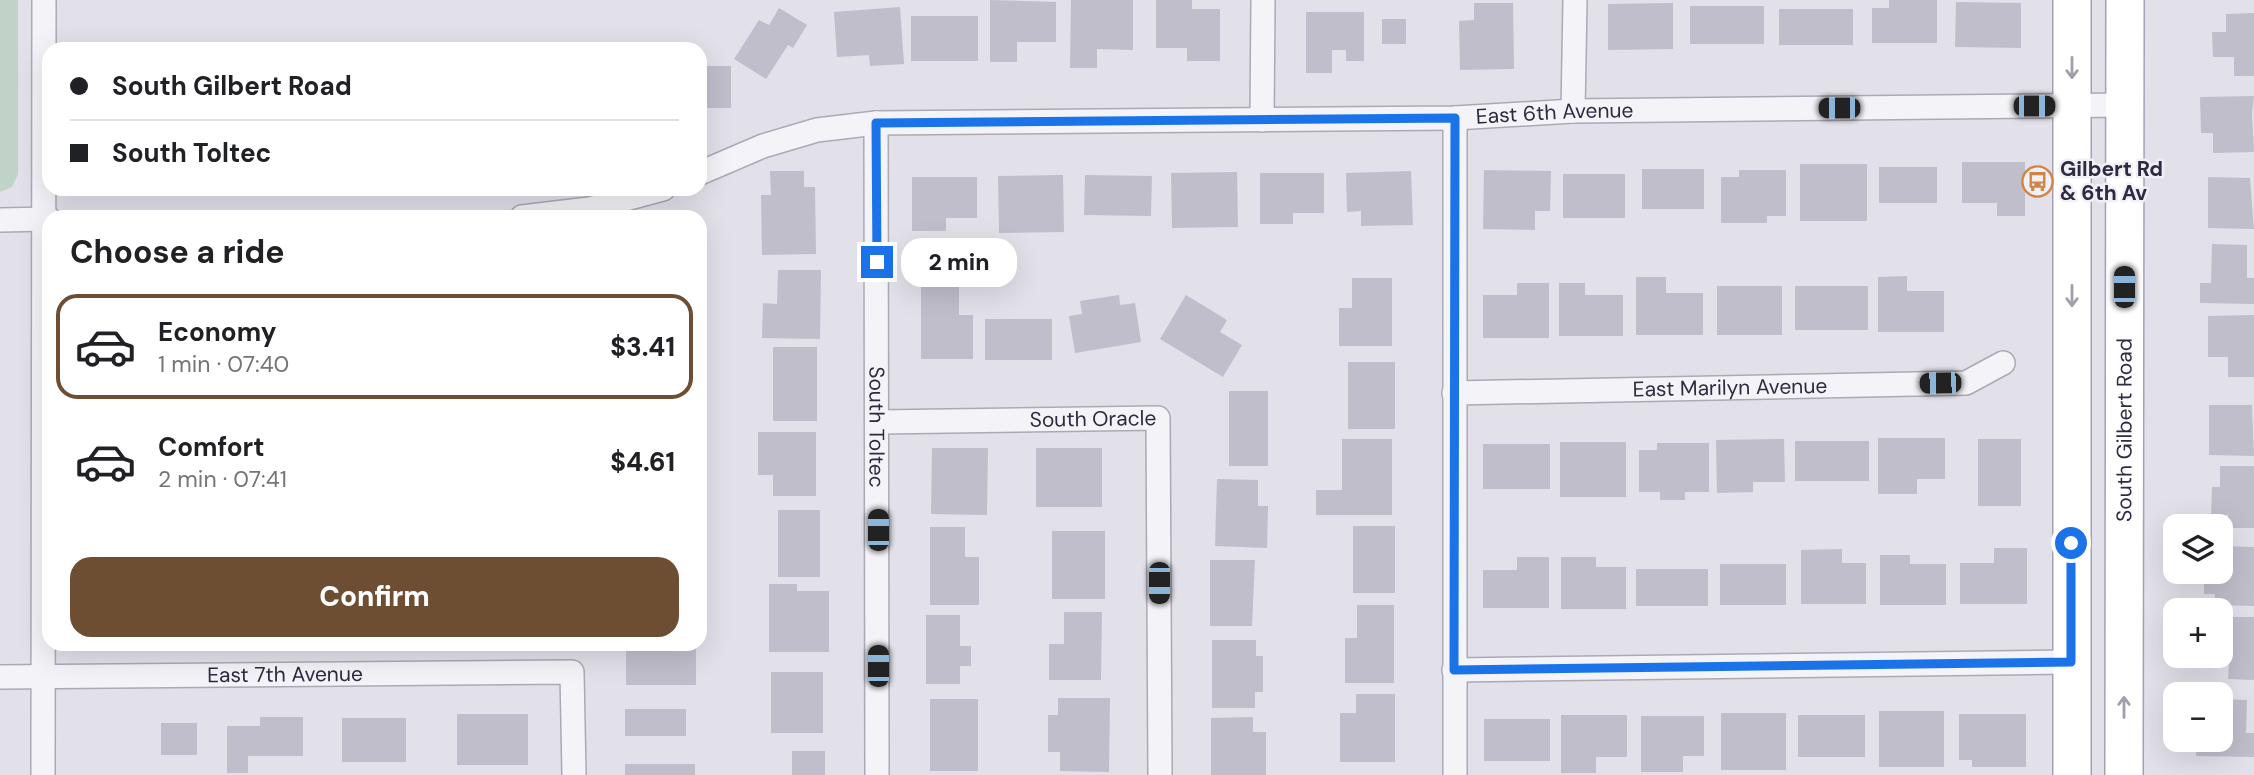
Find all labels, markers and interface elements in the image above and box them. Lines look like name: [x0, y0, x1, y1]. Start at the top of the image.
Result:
one-way arrow: [2065, 56, 2079, 79]
text: South Gilbert Road: [112, 69, 352, 103]
street label: East 6th Avenue: [1475, 96, 1634, 131]
car: [2014, 96, 2056, 117]
car: [1819, 98, 1861, 119]
text: South Toltec: [112, 136, 271, 170]
place label: Gilbert Rd & 6th Av: [2060, 155, 2163, 207]
bus stop icon: Gilbert Rd & 6th Av: [2020, 164, 2054, 198]
text: Choose a ride: [70, 231, 285, 273]
callout: 2 min: [902, 238, 1017, 286]
route end: [861, 246, 893, 278]
text: 2 min: [928, 247, 990, 277]
car: [2114, 266, 2135, 308]
one-way arrow: [2065, 284, 2079, 307]
icon: car: [74, 315, 137, 378]
text: Economy: [158, 315, 276, 349]
text: $3.41: [610, 330, 675, 364]
street label: South Gilbert Road: [2110, 338, 2139, 522]
text: 1 min · 07:40: [158, 349, 289, 379]
street label: South Toltec: [862, 366, 891, 488]
street label: East Marilyn Avenue: [1632, 372, 1828, 404]
car: [1919, 372, 1962, 394]
street label: South Oracle: [1029, 404, 1157, 434]
icon: car: [74, 430, 137, 493]
text: Comfort: [158, 430, 264, 464]
text: $4.61: [610, 445, 675, 479]
text: 2 min · 07:41: [158, 464, 287, 494]
car: [868, 509, 889, 551]
map controls: [2163, 514, 2233, 752]
button: layers: [2163, 514, 2233, 584]
route start: [2055, 527, 2087, 559]
button: Confirm: [70, 557, 679, 637]
car: [1149, 562, 1170, 604]
button: +: [2163, 598, 2233, 668]
car: [868, 645, 889, 687]
street label: East 7th Avenue: [207, 660, 363, 689]
button: −: [2163, 682, 2233, 752]
one-way arrow: [2117, 696, 2131, 719]

